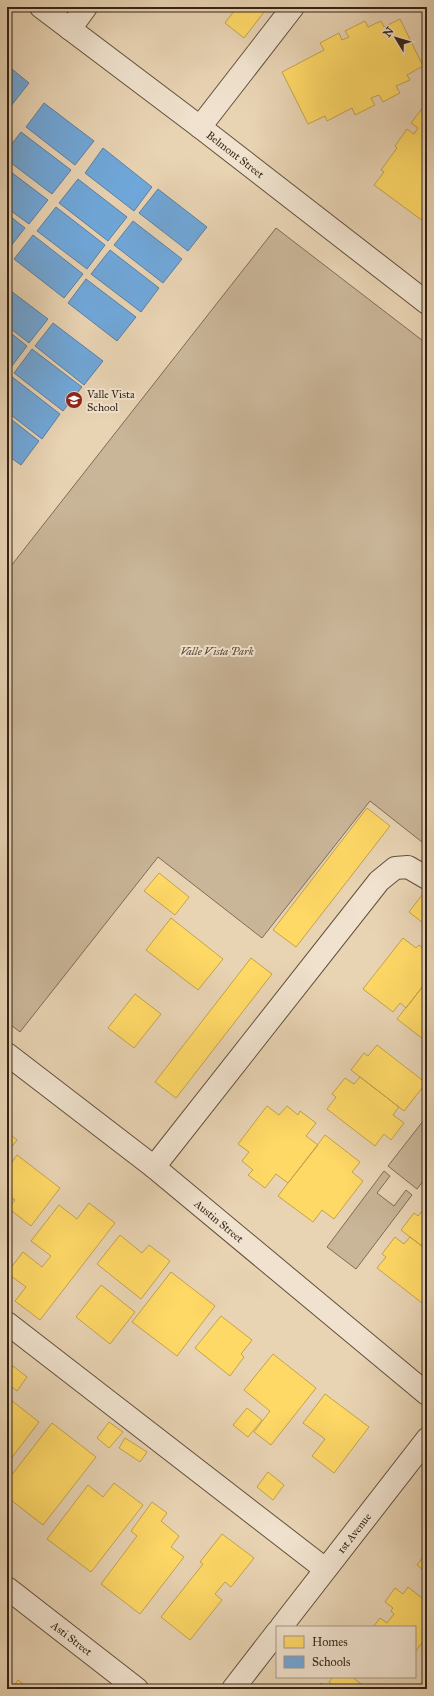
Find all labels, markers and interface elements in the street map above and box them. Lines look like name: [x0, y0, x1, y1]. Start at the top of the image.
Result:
north arrow: [376, 18, 416, 58]
text: N: [381, 24, 397, 40]
street label: Belmont Street: [204, 128, 267, 181]
place label: Valle Vista School: [86, 388, 135, 414]
school or university icon: Valle Vista School: [64, 390, 84, 410]
park label: Valle Vista Park: [180, 645, 254, 658]
street label: Austin Street: [191, 1197, 246, 1246]
street label: 1st Avenue: [335, 1510, 374, 1556]
street label: Asti Street: [48, 1618, 95, 1659]
legend: [276, 1626, 416, 1678]
text: Homes: [312, 1635, 348, 1649]
text: Schools: [312, 1655, 350, 1669]

